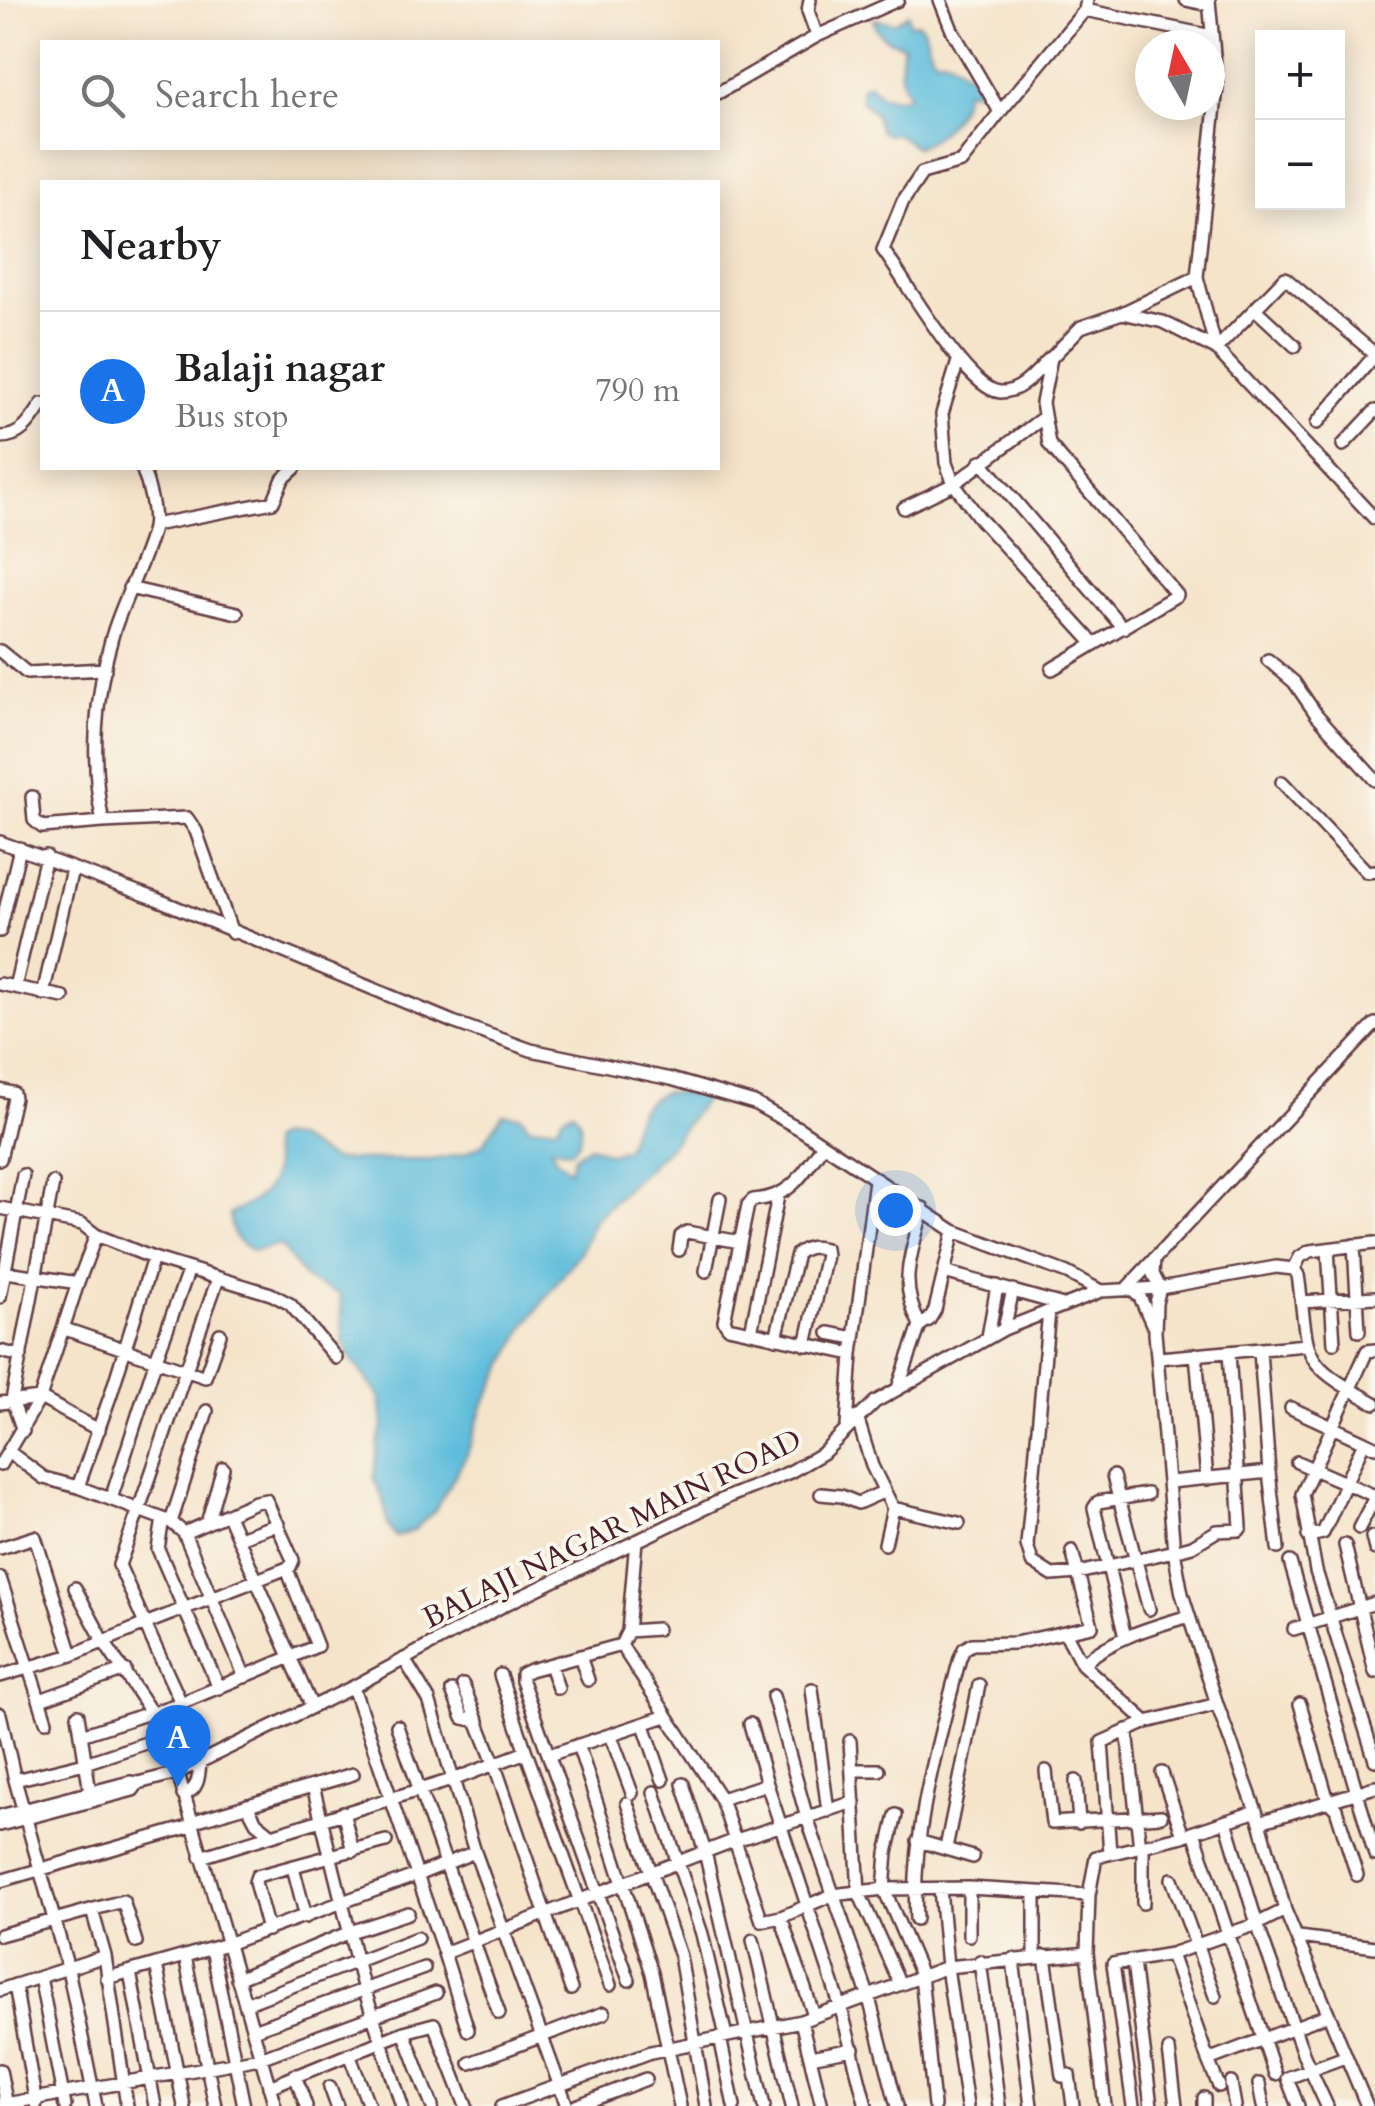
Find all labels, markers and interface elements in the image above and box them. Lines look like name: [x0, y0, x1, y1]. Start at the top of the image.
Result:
north arrow: [1135, 30, 1225, 120]
map controls: [1255, 30, 1345, 210]
button: +: [1255, 30, 1345, 120]
search box: [40, 40, 720, 150]
icon: search: [75, 68, 130, 123]
text: Search here: [155, 69, 339, 121]
button: −: [1255, 120, 1345, 210]
text: Nearby: [80, 217, 222, 274]
text: Balaji nagar: [175, 343, 385, 395]
text: A: [100, 369, 125, 413]
text: 790 m: [595, 369, 680, 413]
text: Bus stop: [175, 395, 289, 439]
your location: [870, 1185, 921, 1236]
street label: BALAJI NAGAR MAIN ROAD: [416, 1419, 808, 1639]
pin: A: [146, 1704, 210, 1787]

